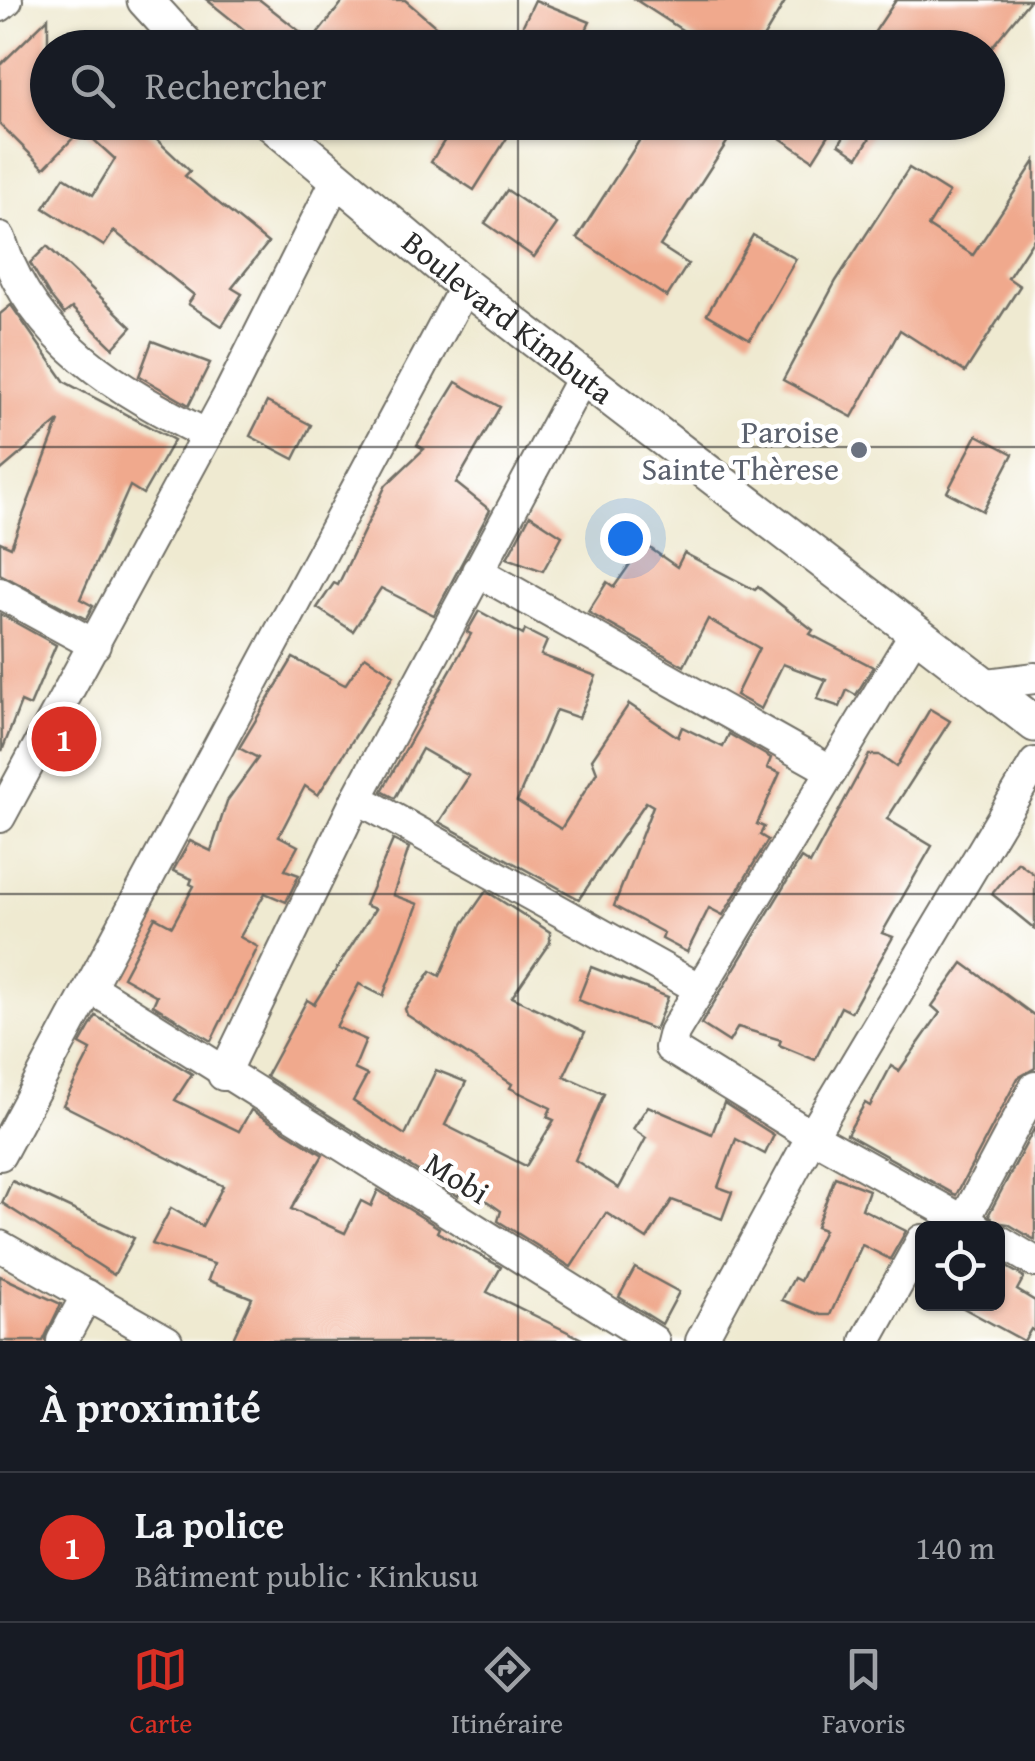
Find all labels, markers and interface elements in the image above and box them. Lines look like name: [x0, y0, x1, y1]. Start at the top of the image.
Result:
search box: [30, 30, 1005, 140]
text: Rechercher: [145, 57, 326, 113]
icon: search: [65, 58, 120, 113]
street label: Boulevard Kimbuta: [392, 219, 624, 415]
place label: Paroise Sainte Thèrese: [642, 408, 839, 492]
marker: Paroise Sainte Thèrese: [848, 439, 870, 461]
your location: [600, 513, 651, 564]
pin: 1: [32, 702, 96, 776]
street label: Mobi: [416, 1140, 499, 1216]
map controls: [915, 1221, 1005, 1311]
button: locate: [915, 1221, 1005, 1311]
text: À proximité: [40, 1376, 261, 1437]
text: La police: [135, 1496, 284, 1552]
text: 1: [64, 1524, 81, 1571]
text: 140 m: [916, 1524, 995, 1571]
text: Bâtiment public · Kinkusu: [135, 1552, 478, 1599]
tab: Carte: [129, 1642, 192, 1743]
tab: Itinéraire: [451, 1642, 563, 1743]
tab: Favoris: [822, 1642, 906, 1743]

